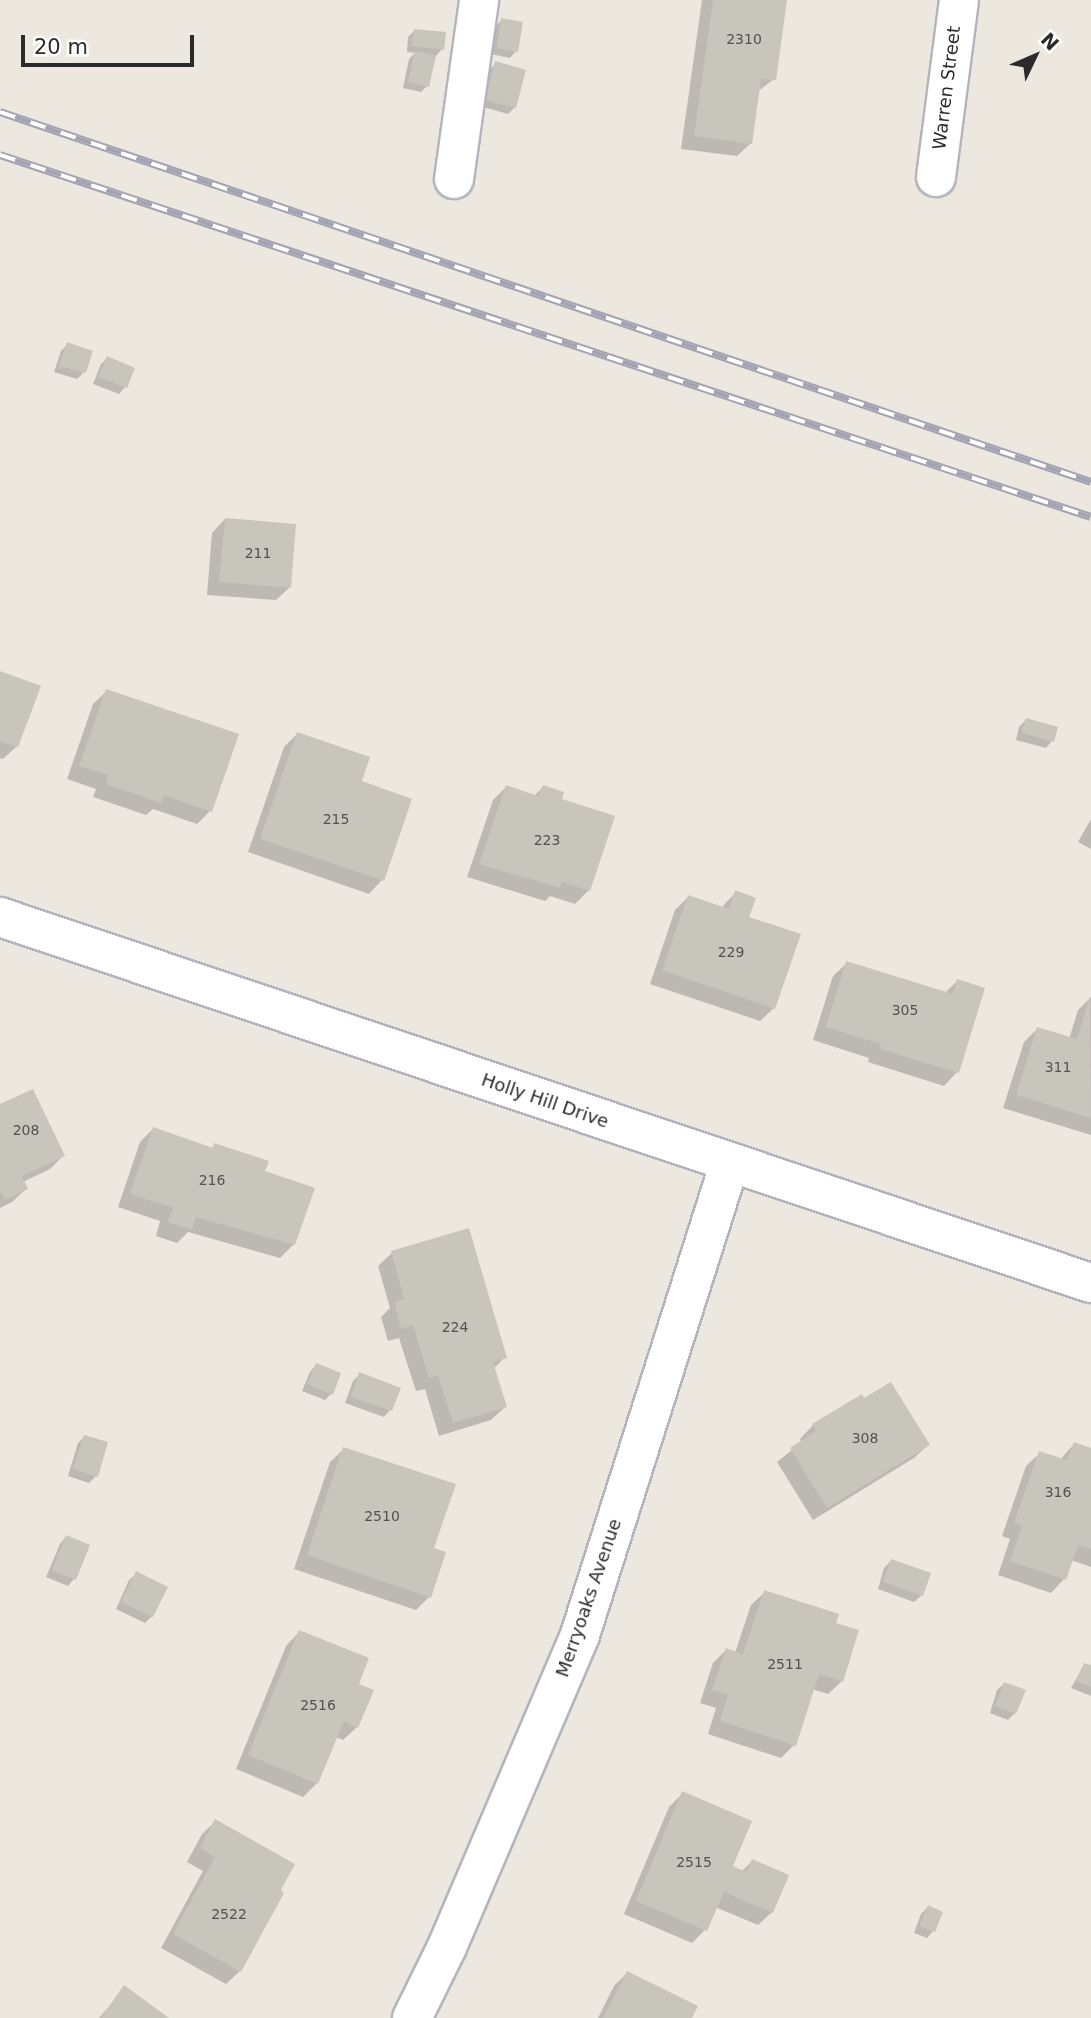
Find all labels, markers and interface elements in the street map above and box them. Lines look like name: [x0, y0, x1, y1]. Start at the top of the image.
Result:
scale bar: [24, 21, 198, 65]
north arrow: [1000, 21, 1070, 91]
street label: Warren Street: [929, 25, 965, 151]
text: N: [1037, 28, 1064, 55]
house number: 2310: [726, 31, 762, 47]
text: 20 m: [34, 35, 88, 59]
house number: 211: [245, 545, 271, 561]
house number: 215: [323, 811, 349, 827]
house number: 223: [534, 832, 560, 848]
house number: 229: [718, 944, 744, 960]
house number: 305: [892, 1002, 918, 1018]
house number: 311: [1045, 1059, 1071, 1075]
street label: Holly Hill Drive: [479, 1069, 611, 1133]
house number: 208: [13, 1122, 39, 1138]
house number: 216: [199, 1172, 225, 1188]
house number: 224: [442, 1319, 468, 1335]
house number: 308: [852, 1430, 878, 1446]
house number: 316: [1045, 1484, 1071, 1500]
house number: 2510: [364, 1508, 400, 1524]
street label: Merryoaks Avenue: [552, 1516, 626, 1680]
house number: 2511: [767, 1656, 803, 1672]
house number: 2516: [300, 1697, 336, 1713]
house number: 2515: [676, 1854, 712, 1870]
house number: 2522: [211, 1906, 247, 1922]

